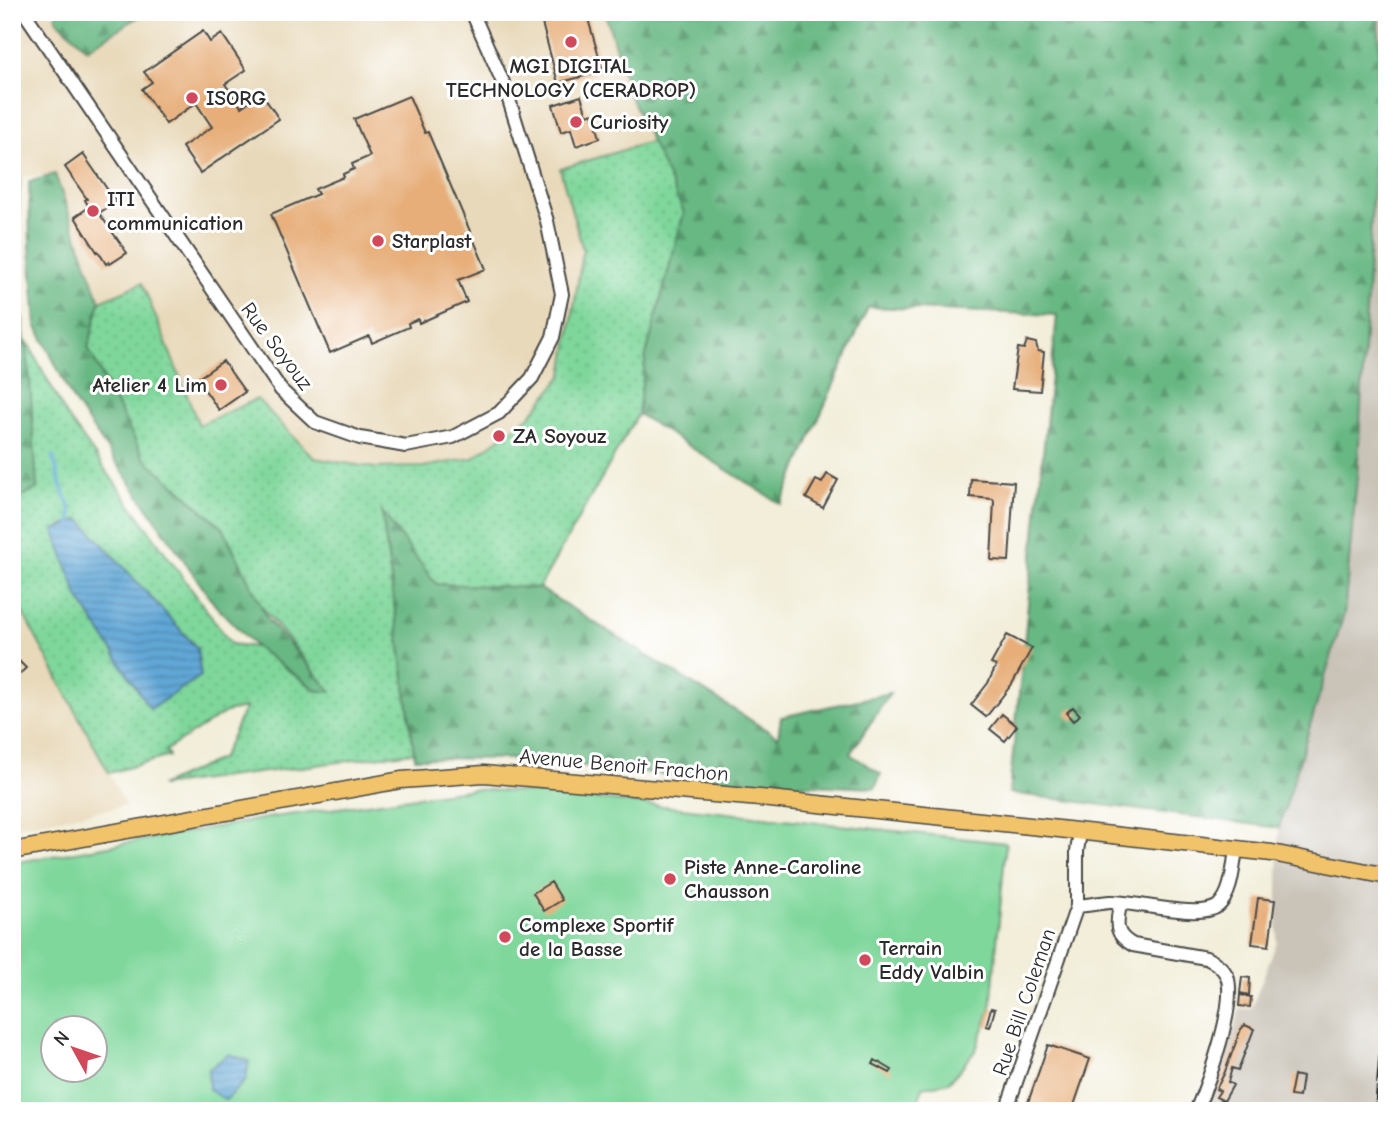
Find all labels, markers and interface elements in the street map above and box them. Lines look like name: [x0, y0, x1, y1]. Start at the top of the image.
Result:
marker: MGI DIGITAL TECHNOLOGY (CERADROP): [563, 34, 579, 50]
place label: MGI DIGITAL TECHNOLOGY (CERADROP): [446, 54, 696, 102]
place label: ISORG: [206, 86, 267, 110]
marker: ISORG: [184, 90, 200, 106]
place label: Curiosity: [590, 110, 669, 134]
marker: Curiosity: [568, 114, 584, 130]
place label: ITI communication: [107, 187, 243, 235]
marker: ITI communication: [85, 203, 101, 219]
place label: Starplast: [392, 229, 472, 253]
marker: Starplast: [370, 233, 386, 249]
street label: Rue Soyouz: [236, 297, 318, 395]
place label: Atelier 4 Lim: [92, 373, 207, 397]
marker: Atelier 4 Lim: [213, 377, 229, 393]
place label: ZA Soyouz: [513, 424, 606, 448]
marker: ZA Soyouz: [491, 428, 507, 444]
street label: Avenue Benoit Frachon: [518, 744, 730, 786]
place label: Piste Anne-Caroline Chausson: [684, 855, 861, 903]
marker: Piste Anne-Caroline Chausson: [662, 871, 678, 887]
place label: Complexe Sportif de la Basse: [519, 913, 675, 961]
street label: Rue Bill Coleman: [988, 925, 1060, 1079]
marker: Complexe Sportif de la Basse: [497, 929, 513, 945]
place label: Terrain Eddy Valbin: [879, 936, 984, 984]
marker: Terrain Eddy Valbin: [857, 952, 873, 968]
north arrow: [38, 1014, 108, 1084]
text: N: [49, 1027, 74, 1051]

